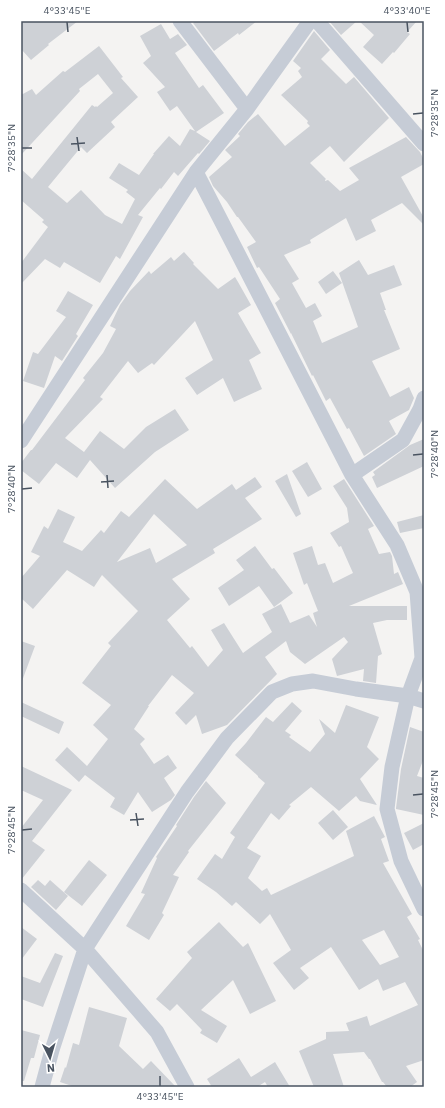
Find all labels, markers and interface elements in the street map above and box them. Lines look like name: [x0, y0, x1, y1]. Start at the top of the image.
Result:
text: 4°33'45"E: [43, 4, 91, 17]
text: 4°33'40"E: [383, 4, 431, 17]
text: 7°28'35"N: [428, 89, 441, 137]
text: 7°28'35"N: [5, 124, 18, 172]
text: 7°28'40"N: [428, 430, 441, 478]
text: 7°28'40"N: [5, 465, 18, 513]
text: 7°28'45"N: [428, 770, 441, 818]
text: 7°28'45"N: [5, 806, 18, 854]
north arrow: [30, 1038, 70, 1078]
text: N: [46, 1061, 55, 1075]
text: 4°33'45"E: [136, 1090, 184, 1103]

